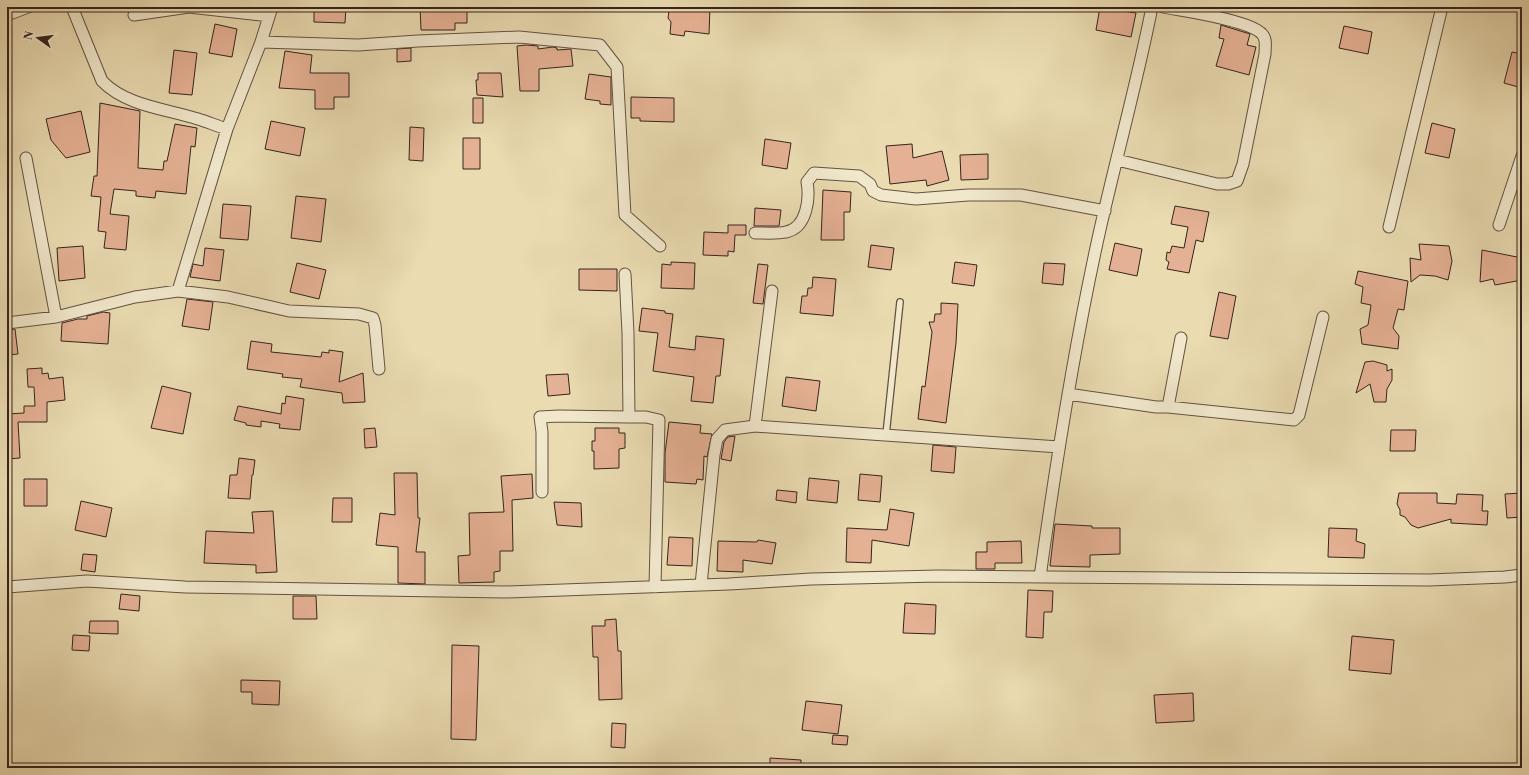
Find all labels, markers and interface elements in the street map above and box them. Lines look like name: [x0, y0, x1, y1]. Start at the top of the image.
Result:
north arrow: [18, 18, 58, 58]
text: N: [21, 30, 37, 42]

